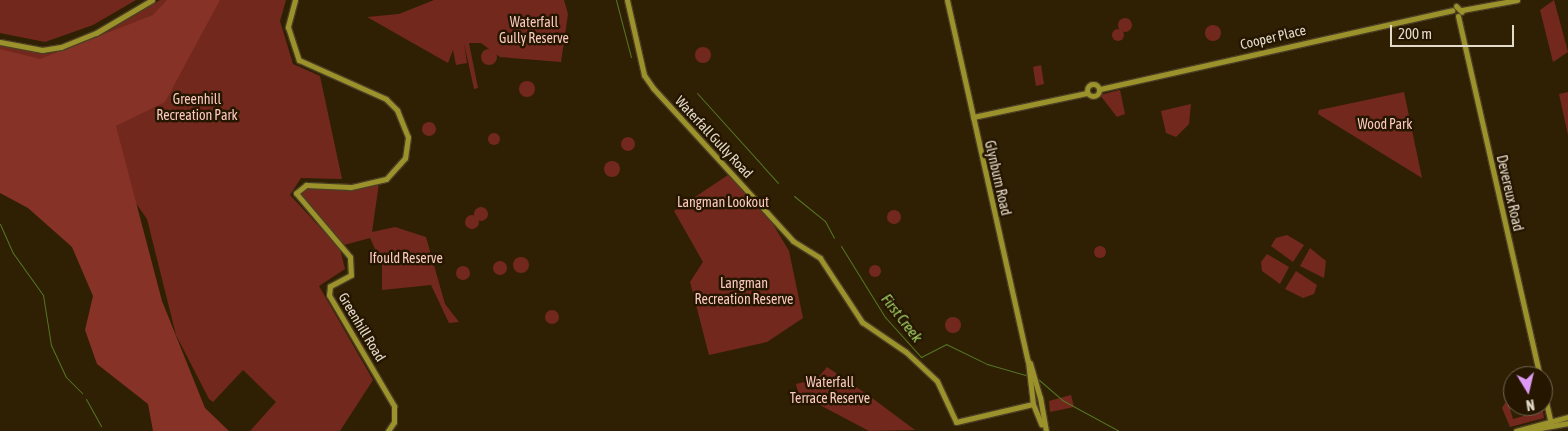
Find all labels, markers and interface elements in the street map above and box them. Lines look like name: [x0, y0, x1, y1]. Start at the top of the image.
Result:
park label: Waterfall Gully Reserve: [499, 14, 569, 46]
scale bar: [1393, 15, 1517, 47]
street label: Cooper Place: [1238, 21, 1308, 53]
text: 200 m: [1398, 25, 1432, 42]
park label: Greenhill Recreation Park: [156, 91, 238, 124]
street label: Waterfall Gully Road: [672, 92, 756, 182]
park label: Wood Park: [1358, 116, 1412, 132]
street label: Glynburn Road: [981, 139, 1015, 217]
street label: Devereux Road: [1493, 153, 1527, 233]
park label: Langman Lookout: [677, 194, 769, 210]
park label: Ifould Reserve: [369, 250, 443, 266]
park label: Langman Recreation Reserve: [695, 275, 793, 308]
street label: Greenhill Road: [335, 290, 389, 364]
water label: First Creek: [878, 290, 926, 346]
north arrow: [1503, 366, 1553, 416]
park label: Waterfall Terrace Reserve: [790, 374, 870, 407]
text: N: [1525, 396, 1536, 413]

